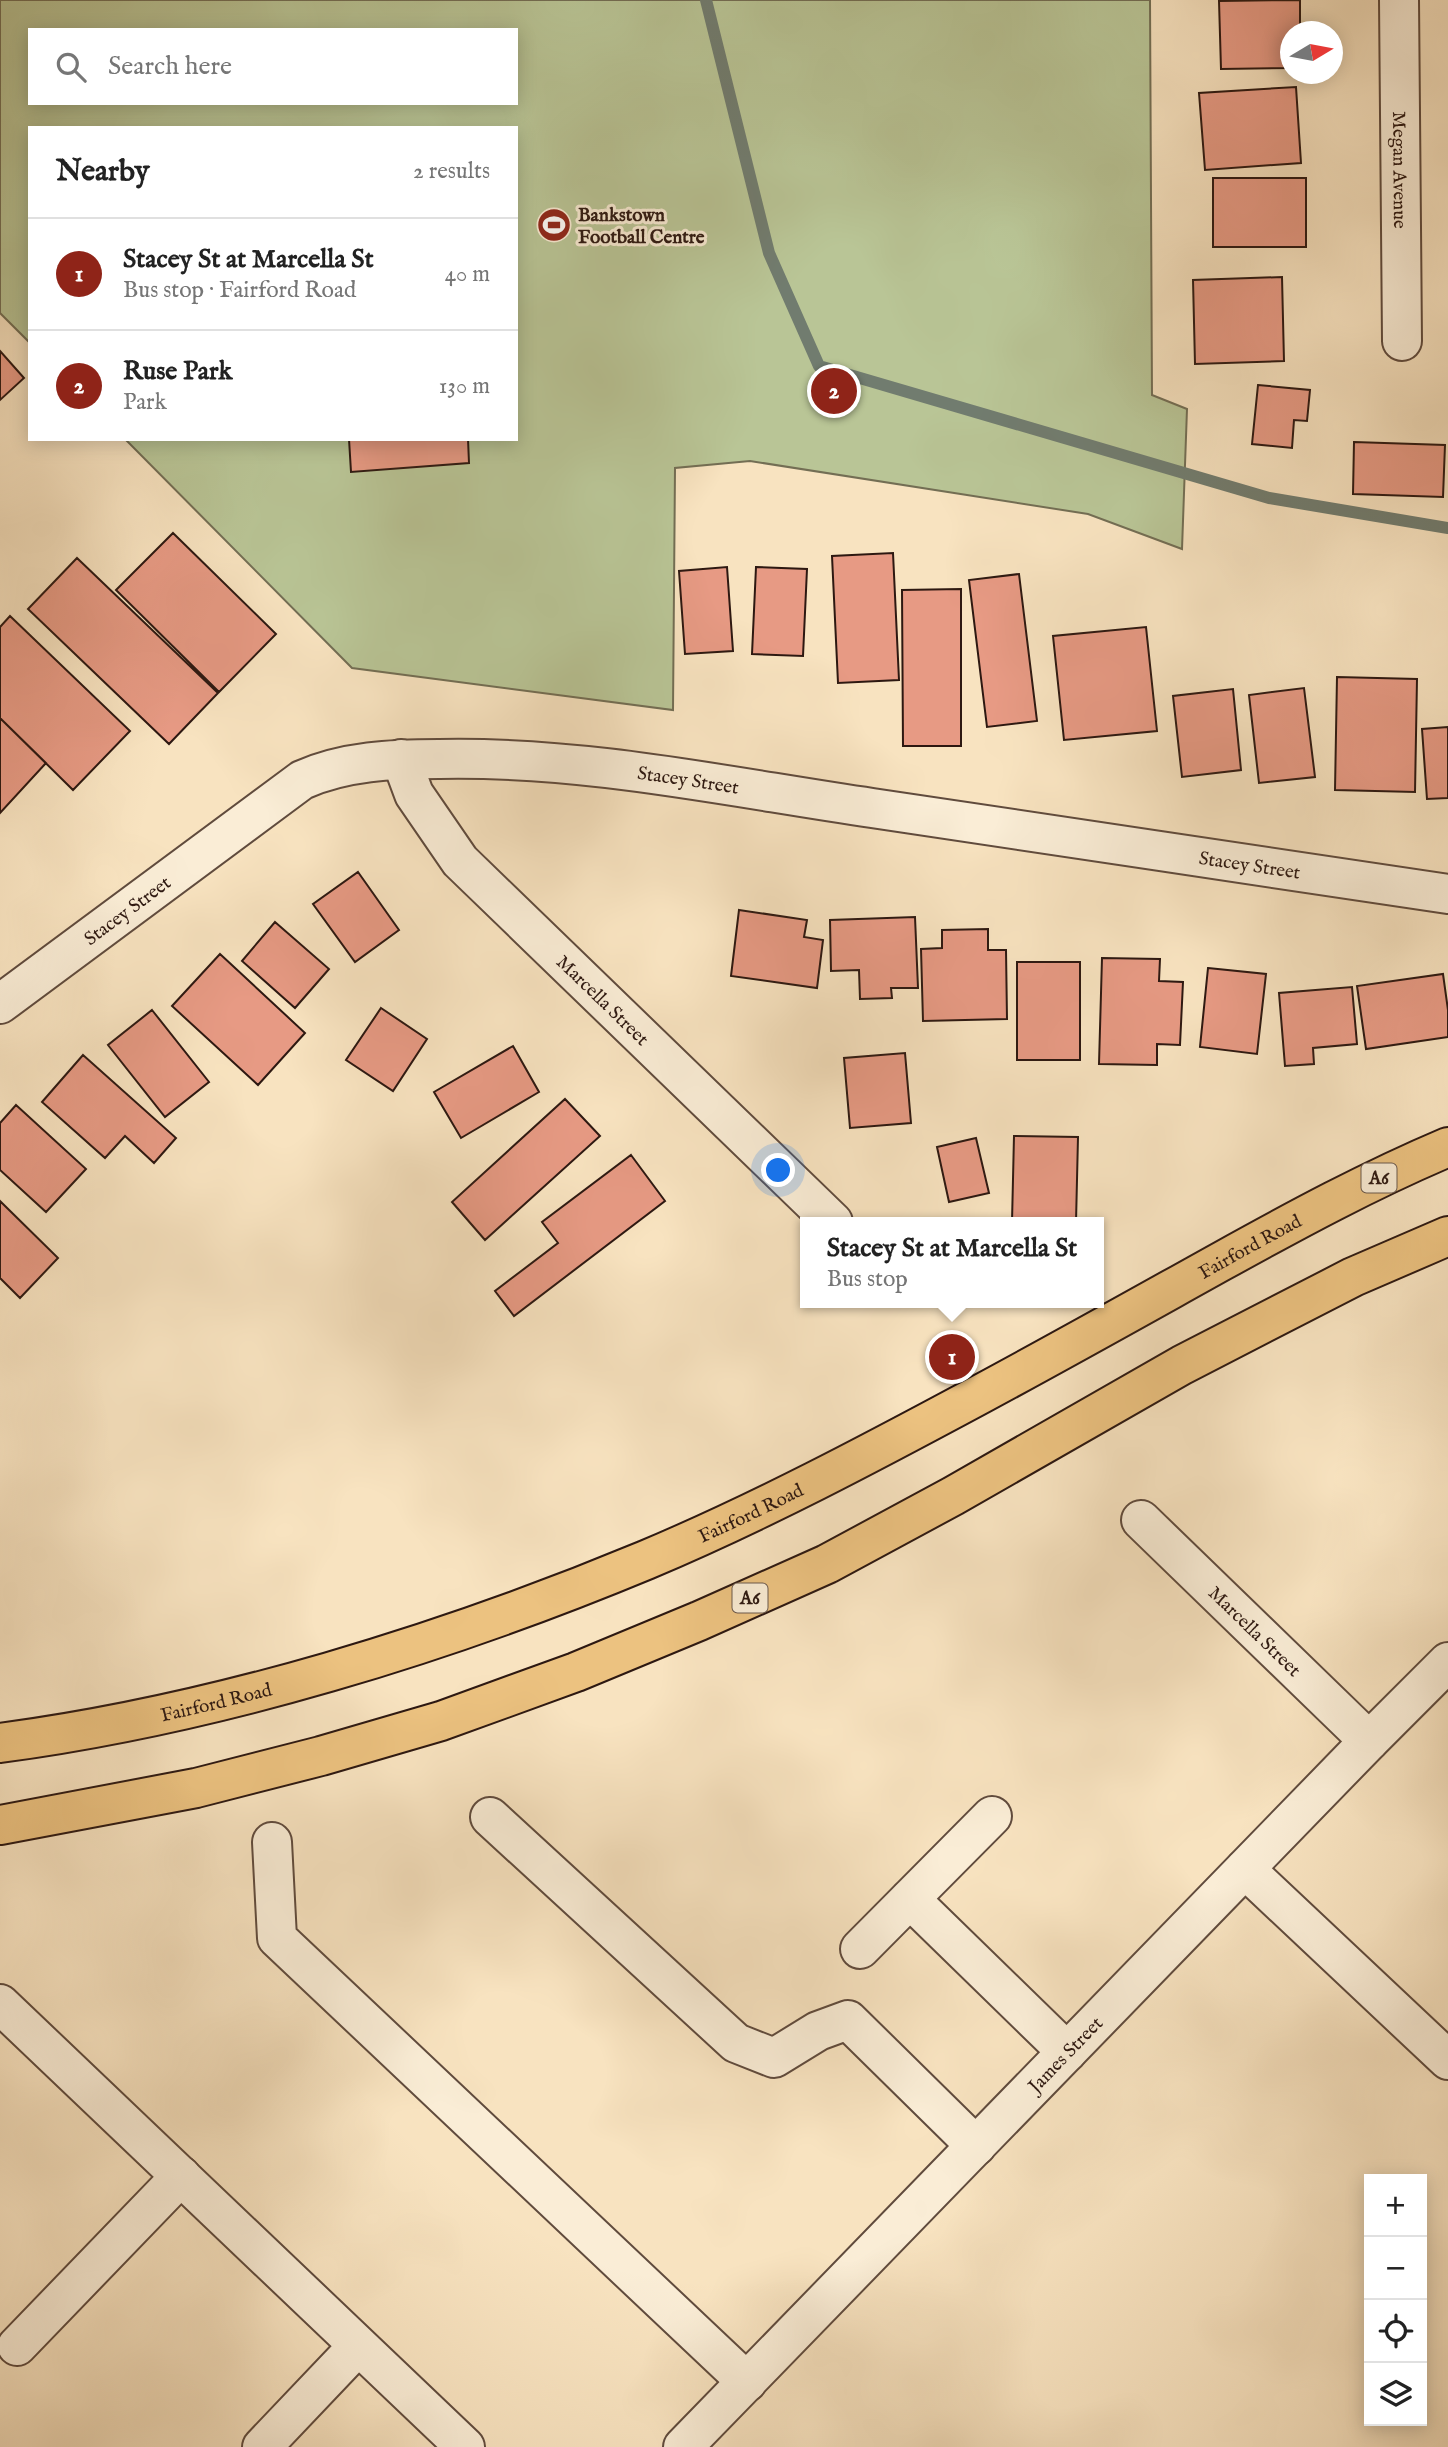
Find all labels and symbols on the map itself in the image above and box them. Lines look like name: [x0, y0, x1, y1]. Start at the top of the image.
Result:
north arrow: [1280, 21, 1343, 84]
street label: Megan Avenue: [1386, 111, 1411, 229]
place label: Bankstown Football Centre: [578, 204, 705, 250]
sports icon: Bankstown Football Centre: [535, 206, 573, 244]
pin: 2: [811, 365, 857, 417]
street label: Stacey Street: [636, 762, 741, 801]
street label: Stacey Street: [1197, 847, 1302, 886]
street label: Stacey Street: [80, 871, 177, 952]
street label: Marcella Street: [550, 951, 654, 1052]
your location: [761, 1153, 795, 1187]
road number: A6: [1362, 1163, 1396, 1192]
street label: Fairford Road: [1195, 1210, 1307, 1285]
pin: 1: [929, 1331, 975, 1383]
street label: Fairford Road: [695, 1479, 809, 1549]
street label: Marcella Street: [1202, 1582, 1306, 1683]
road number: A6: [732, 1583, 768, 1612]
street label: Fairford Road: [159, 1678, 275, 1728]
street label: James Street: [1023, 2012, 1109, 2100]

